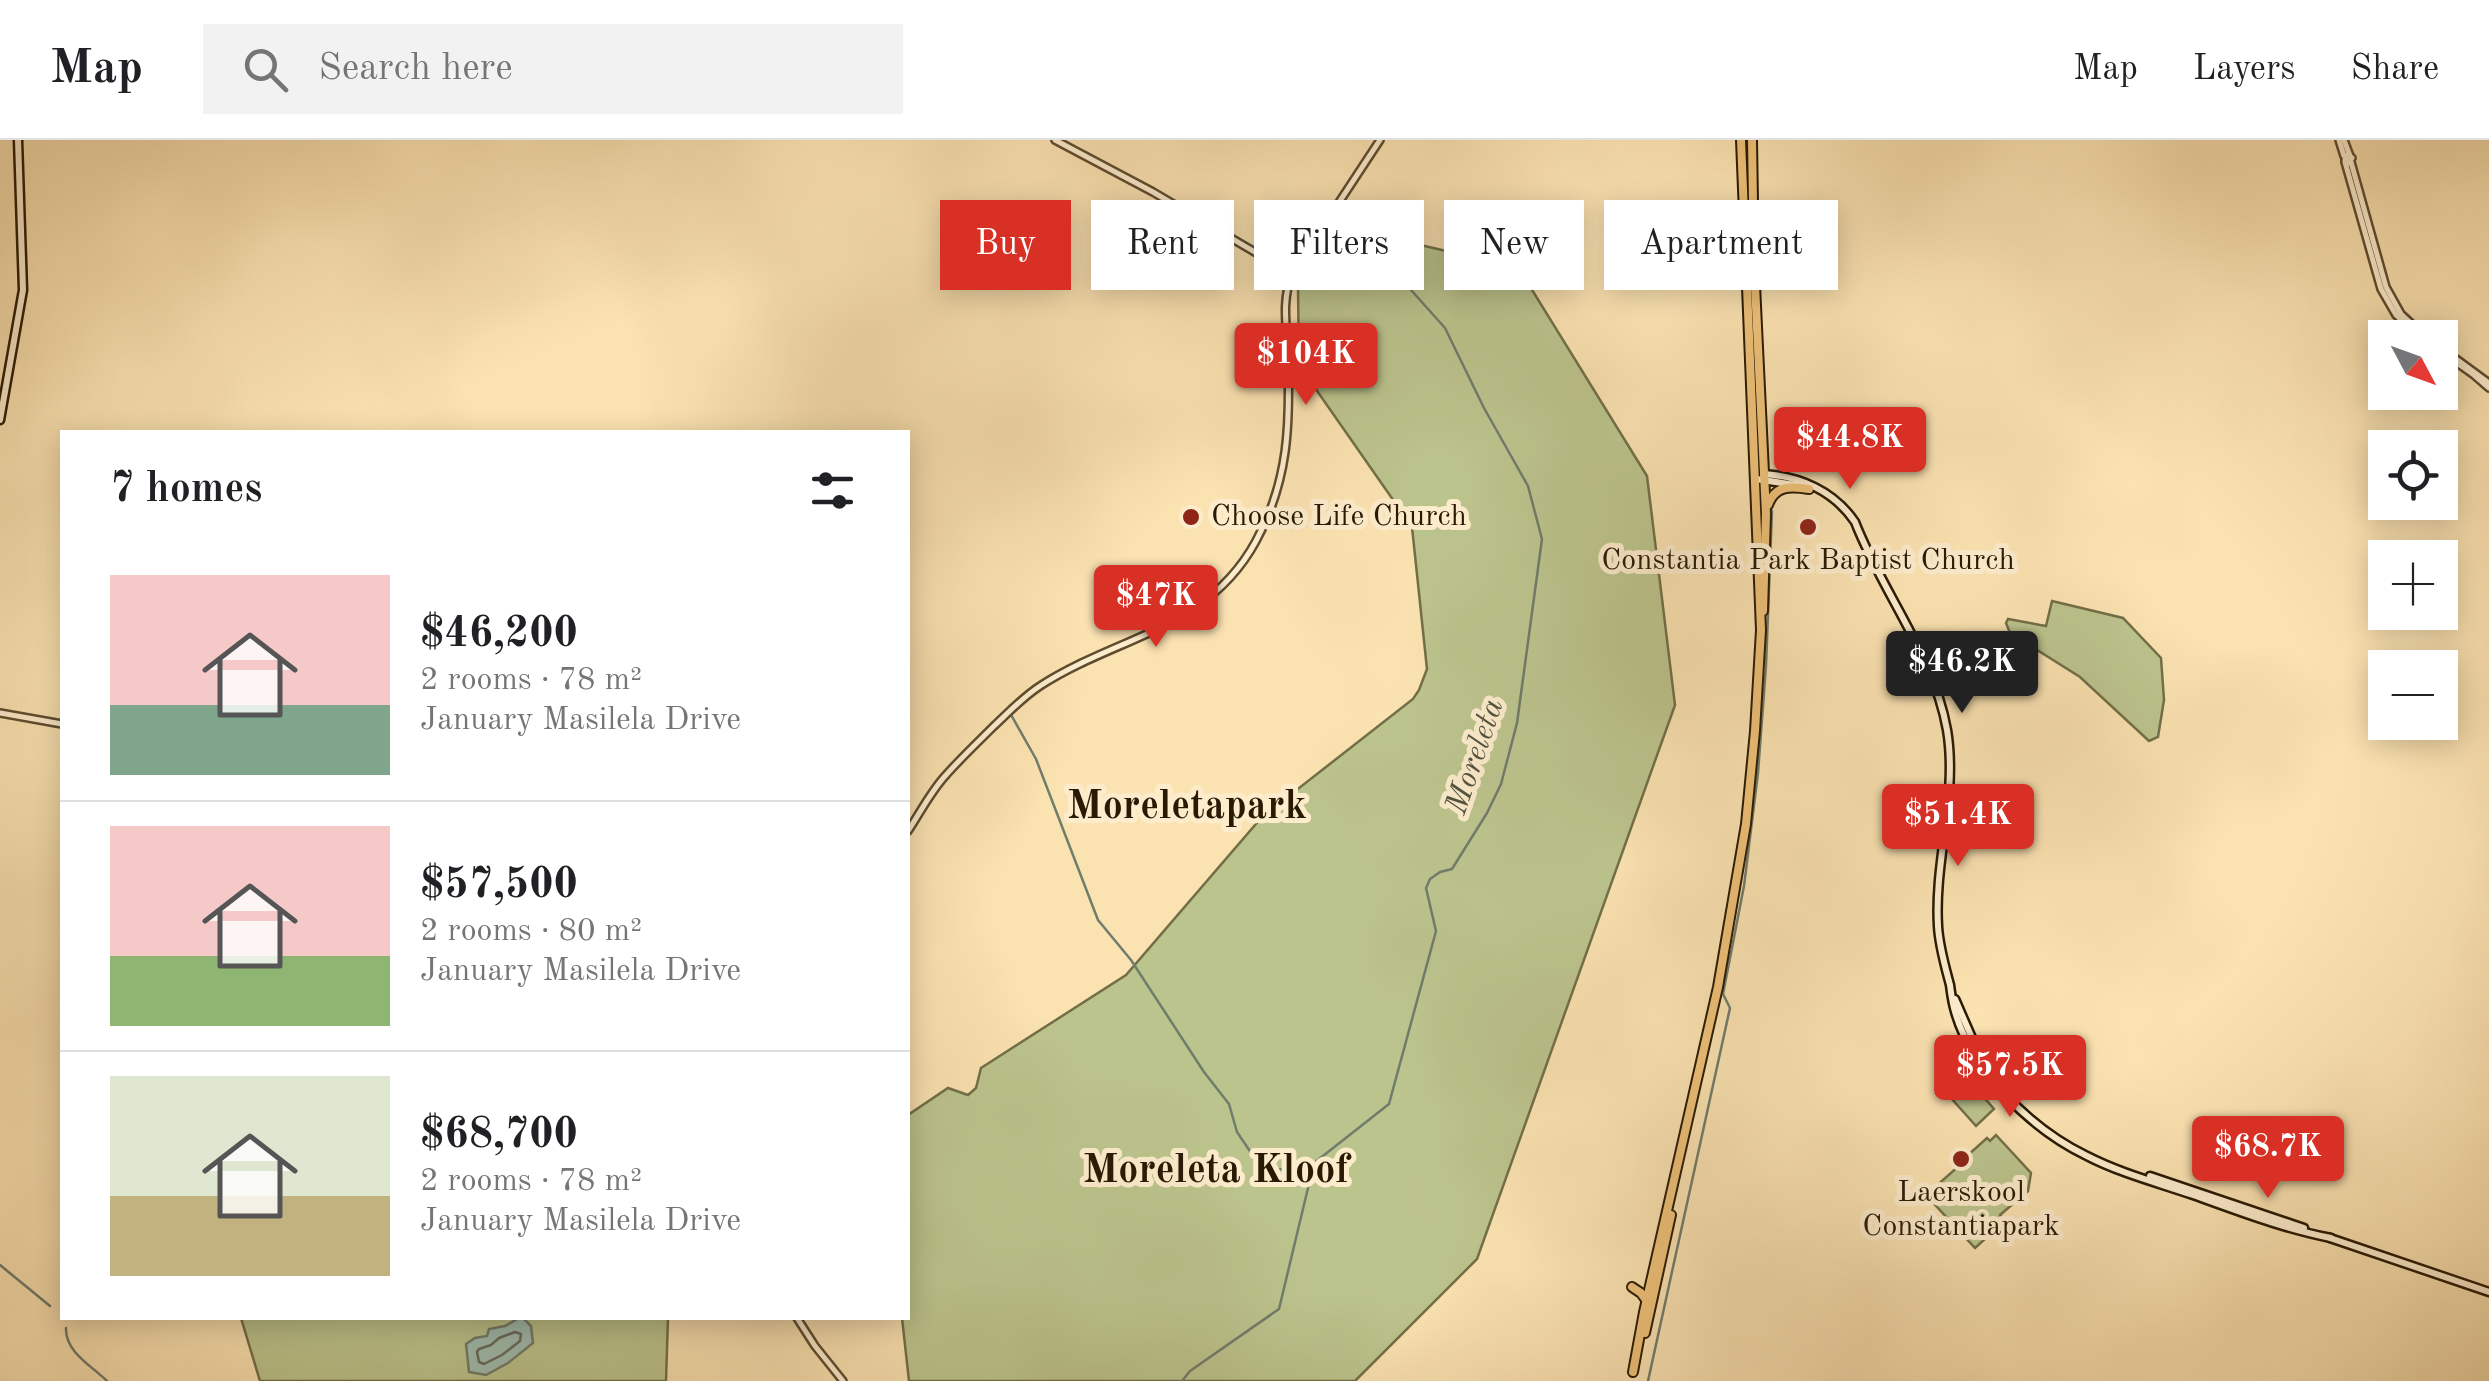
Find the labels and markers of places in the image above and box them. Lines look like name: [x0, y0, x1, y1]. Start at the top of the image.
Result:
pin: $104K: [1236, 323, 1376, 408]
pin: $44.8K: [1769, 407, 1931, 492]
place label: Choose Life Church: [1211, 502, 1467, 532]
marker: Choose Life Church: [1180, 506, 1202, 528]
marker: Constantia Park Baptist Church: [1797, 516, 1819, 538]
place label: Constantia Park Baptist Church: [1601, 546, 2015, 576]
pin: $47K: [1097, 565, 1215, 650]
pin: $46.2K: [1881, 631, 2043, 716]
pin: $51.4K: [1877, 784, 2039, 869]
pin: $57.5K: [1929, 1035, 2091, 1120]
pin: $68.7K: [2187, 1116, 2349, 1201]
marker: Laerskool Constantiapark: [1950, 1148, 1972, 1170]
place label: Laerskool Constantiapark: [1862, 1178, 2060, 1242]

